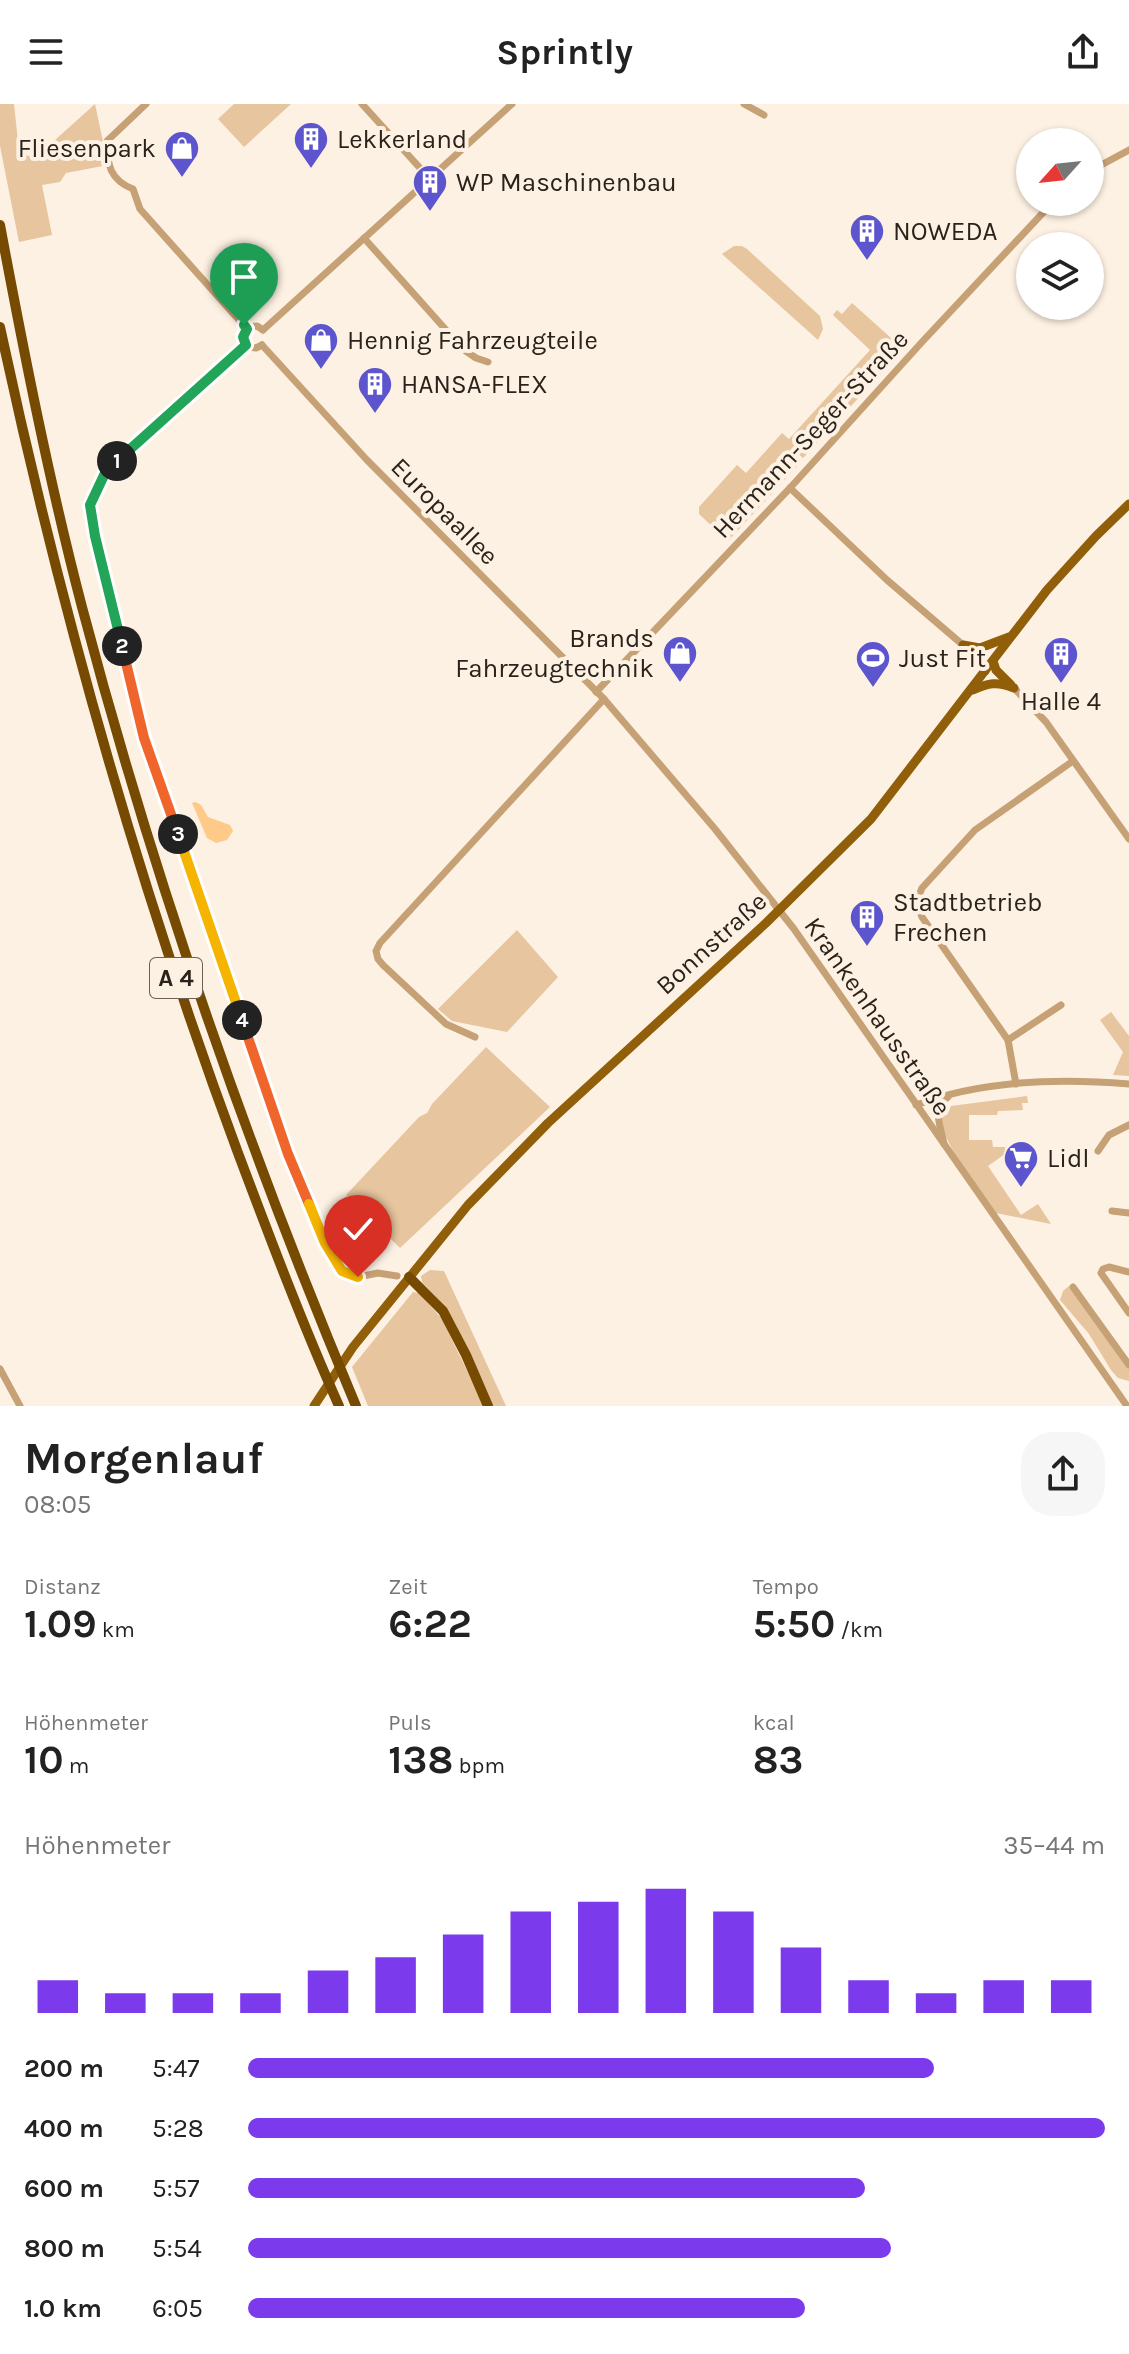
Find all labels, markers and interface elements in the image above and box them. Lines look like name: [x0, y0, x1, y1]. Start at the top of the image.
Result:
icon: menu: [24, 30, 68, 74]
icon: share: [1061, 30, 1105, 74]
text: Sprintly: [496, 31, 633, 73]
building icon: Lekkerland: [292, 120, 330, 170]
place label: Lekkerland: [337, 124, 467, 155]
north arrow: [1016, 128, 1104, 216]
map controls: [1016, 128, 1104, 320]
shop icon: Fliesenpark: [163, 129, 201, 179]
place label: Fliesenpark: [18, 133, 156, 164]
building icon: WP Maschinenbau: [411, 163, 449, 213]
place label: WP Maschinenbau: [456, 167, 677, 198]
building icon: NOWEDA: [848, 212, 886, 262]
place label: NOWEDA: [893, 216, 998, 247]
button: layers: [1016, 232, 1104, 320]
pin: [210, 243, 278, 325]
icon: arrive: [222, 255, 266, 299]
shop icon: Hennig Fahrzeugteile: [302, 321, 340, 371]
street label: Hermann-Seger-Straße: [706, 324, 915, 545]
place label: Hennig Fahrzeugteile: [347, 325, 598, 356]
building icon: HANSA-FLEX: [356, 365, 394, 415]
place label: HANSA-FLEX: [401, 369, 548, 400]
pin: 1: [97, 441, 137, 481]
text: 1: [113, 448, 121, 474]
street label: Europaallee: [385, 451, 505, 571]
place label: Brands Fahrzeugtechnik: [455, 623, 654, 684]
pin: 2: [102, 626, 142, 666]
text: 2: [115, 633, 129, 659]
shop icon: Brands Fahrzeugtechnik: [661, 634, 699, 684]
building icon: Halle 4: [1042, 635, 1080, 685]
sports icon: Just Fit: [854, 639, 892, 689]
place label: Just Fit: [899, 643, 986, 674]
place label: Halle 4: [1021, 686, 1101, 717]
pin: 3: [158, 814, 198, 854]
text: 3: [171, 821, 185, 847]
street label: Bonnstraße: [650, 886, 773, 1001]
place label: Stadtbetrieb Frechen: [893, 887, 1042, 948]
building icon: Stadtbetrieb Frechen: [848, 898, 886, 948]
street label: Krankenhausstraße: [798, 911, 958, 1121]
road number: A 4: [150, 958, 202, 998]
pin: 4: [222, 1000, 262, 1040]
text: 4: [235, 1007, 249, 1033]
supermarket icon: Lidl: [1002, 1139, 1040, 1189]
place label: Lidl: [1047, 1143, 1090, 1174]
pin: [324, 1195, 392, 1277]
icon: check: [336, 1207, 380, 1251]
button: share: [1021, 1432, 1105, 1516]
text: Morgenlauf: [24, 1433, 264, 1484]
text: 08:05: [24, 1489, 92, 1520]
text: Distanz: [24, 1574, 101, 1600]
text: Zeit: [388, 1574, 427, 1600]
text: Tempo: [753, 1574, 819, 1600]
text: 1.09: [24, 1600, 97, 1647]
text: 6:22: [388, 1600, 472, 1647]
text: 5:50: [753, 1600, 835, 1647]
text: km: [97, 1617, 135, 1643]
text: /km: [835, 1617, 883, 1643]
text: Höhenmeter: [24, 1710, 148, 1736]
text: Puls: [388, 1710, 432, 1736]
text: kcal: [753, 1710, 795, 1736]
text: 10: [24, 1736, 64, 1783]
text: 138: [388, 1736, 453, 1783]
text: 83: [753, 1736, 803, 1783]
text: m: [64, 1753, 89, 1779]
text: bpm: [453, 1753, 505, 1779]
text: Höhenmeter: [24, 1830, 171, 1861]
text: 35–44 m: [1003, 1830, 1105, 1861]
text: 200 m: [24, 2053, 104, 2084]
text: 5:47: [152, 2053, 199, 2084]
text: 400 m: [24, 2113, 104, 2144]
text: 5:28: [152, 2113, 204, 2144]
text: 600 m: [24, 2173, 104, 2204]
text: 5:57: [152, 2173, 200, 2204]
text: 800 m: [24, 2233, 105, 2264]
text: 5:54: [152, 2233, 202, 2264]
text: 1.0 km: [24, 2293, 102, 2324]
text: 6:05: [152, 2293, 203, 2324]

